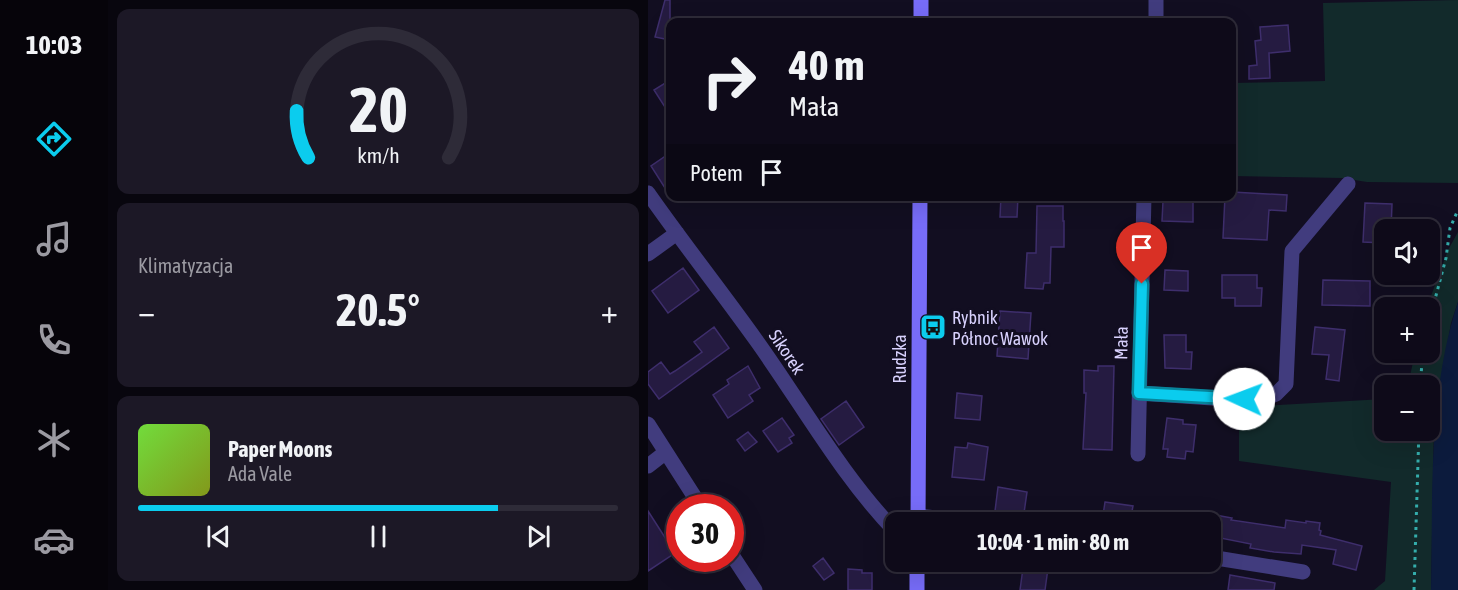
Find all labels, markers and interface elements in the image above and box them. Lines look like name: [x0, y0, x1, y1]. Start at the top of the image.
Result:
text: 10:03: [26, 29, 82, 60]
text: 40 m: [789, 41, 864, 89]
icon: right: [690, 42, 768, 120]
text: 20: [349, 75, 407, 146]
text: Mała: [789, 91, 839, 122]
icon: directions: [33, 118, 75, 160]
text: km/h: [357, 144, 399, 169]
icon: arrive: [755, 156, 788, 189]
text: Potem: [690, 160, 743, 186]
icon: music: [33, 218, 75, 260]
map controls: [1374, 219, 1440, 441]
button: sound: [1374, 219, 1440, 285]
pin: [1116, 222, 1167, 284]
icon: arrive: [1125, 231, 1158, 264]
text: Klimatyzacja: [138, 254, 233, 277]
text: 20.5°: [336, 284, 420, 336]
text: −: [138, 292, 155, 330]
text: +: [601, 292, 618, 330]
button: +: [1374, 297, 1440, 363]
place label: Rybnik Północ Wawok: [952, 307, 1048, 349]
bus stop icon: Rybnik Północ Wawok: [918, 312, 948, 342]
icon: phone: [33, 319, 75, 361]
street label: Sikorek: [765, 326, 809, 378]
street label: Mała: [1110, 326, 1132, 360]
street label: Rudzka: [889, 335, 910, 384]
position arrow: [1212, 367, 1276, 431]
button: −: [1374, 375, 1440, 441]
icon: climate: [33, 419, 75, 461]
text: Paper Moons: [228, 436, 332, 462]
text: Ada Vale: [228, 462, 292, 485]
speed limit sign: 30: [666, 494, 744, 572]
icon: car: [33, 519, 75, 561]
icon: previous: [202, 520, 235, 553]
icon: pause: [362, 520, 395, 553]
icon: next: [522, 520, 555, 553]
text: 10:04 · 1 min · 80 m: [977, 529, 1129, 555]

